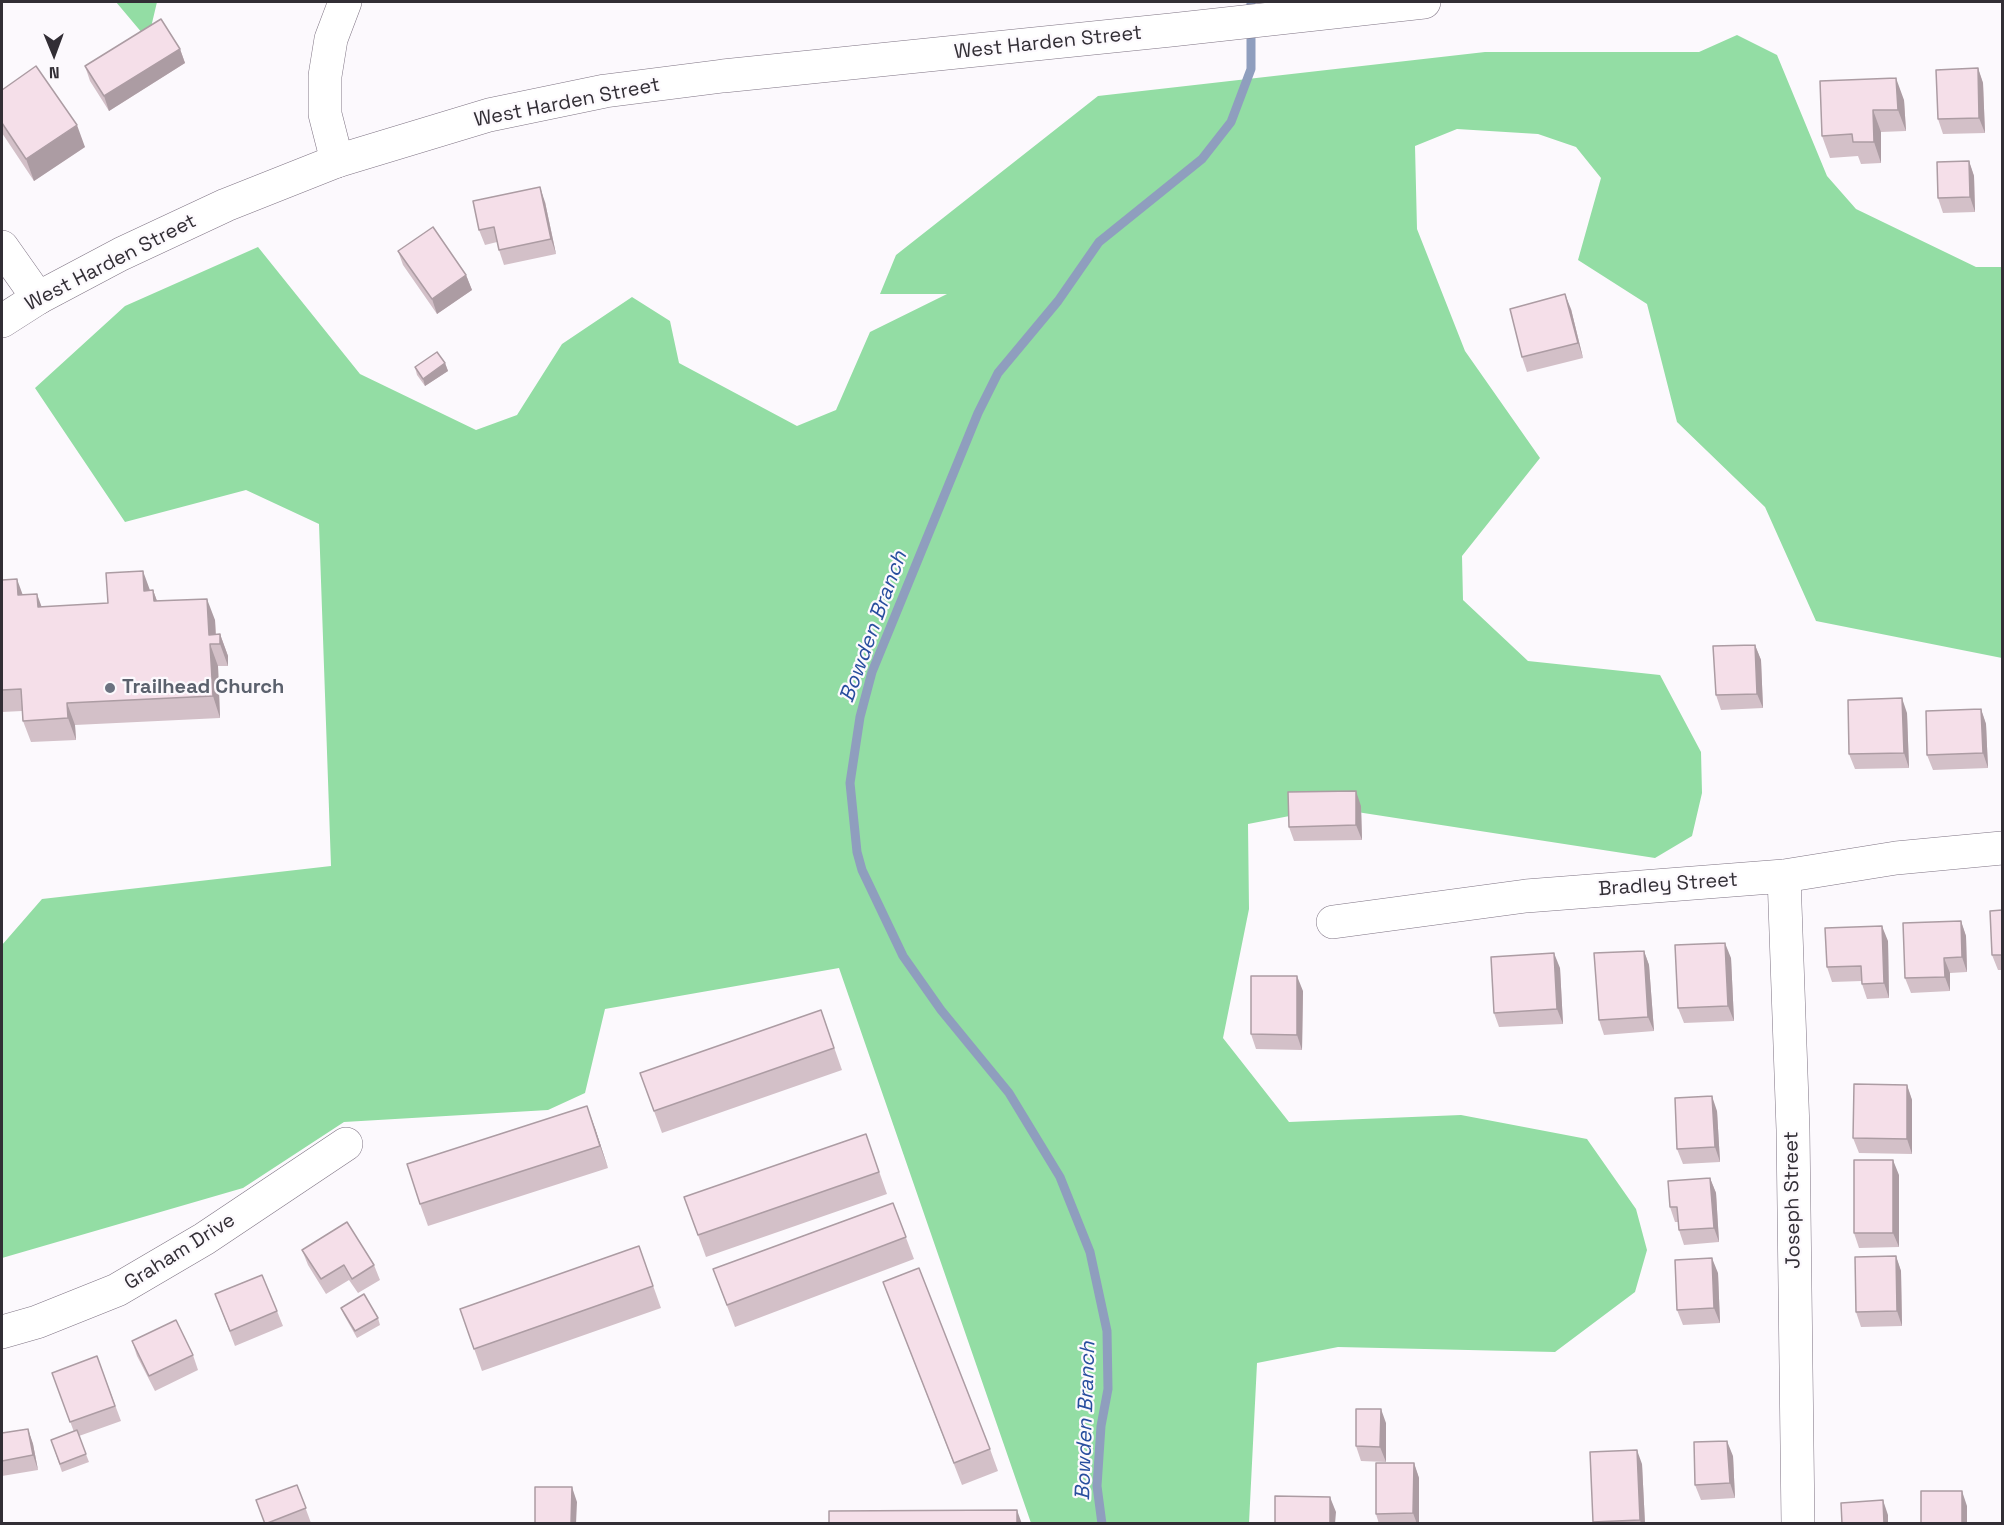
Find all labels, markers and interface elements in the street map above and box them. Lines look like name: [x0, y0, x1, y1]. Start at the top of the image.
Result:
street label: West Harden Street: [953, 21, 1143, 65]
north arrow: [24, 24, 84, 84]
text: N: [49, 62, 60, 83]
street label: West Harden Street: [472, 73, 662, 133]
street label: West Harden Street: [21, 209, 201, 317]
water label: Bowden Branch: [835, 548, 913, 706]
place label: Trailhead Church: [122, 676, 284, 700]
marker: Trailhead Church: [103, 681, 117, 695]
street label: Bradley Street: [1597, 868, 1739, 902]
street label: Joseph Street: [1780, 1131, 1806, 1269]
street label: Graham Drive: [120, 1208, 240, 1296]
water label: Bowden Branch: [1071, 1341, 1101, 1501]

